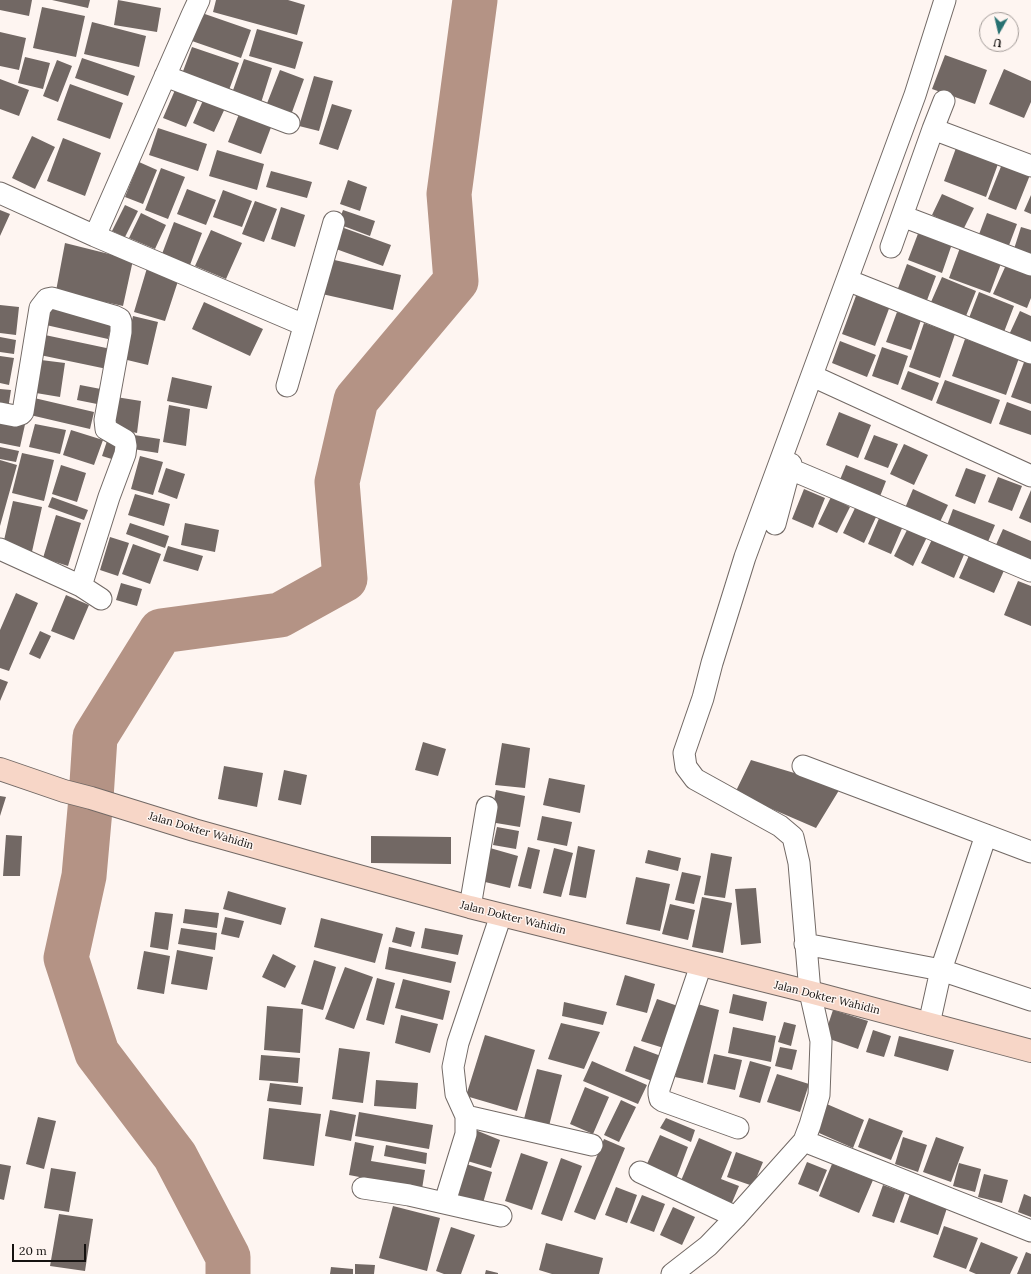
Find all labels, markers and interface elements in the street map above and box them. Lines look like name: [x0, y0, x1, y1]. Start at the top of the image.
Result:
north arrow: [979, 12, 1019, 52]
text: U: [992, 35, 1003, 50]
street label: Jalan Dokter Wahidin: [147, 810, 255, 852]
street label: Jalan Dokter Wahidin: [459, 898, 567, 938]
street label: Jalan Dokter Wahidin: [773, 978, 881, 1018]
scale bar: [14, 1236, 88, 1262]
text: 20 m: [19, 1243, 47, 1258]

